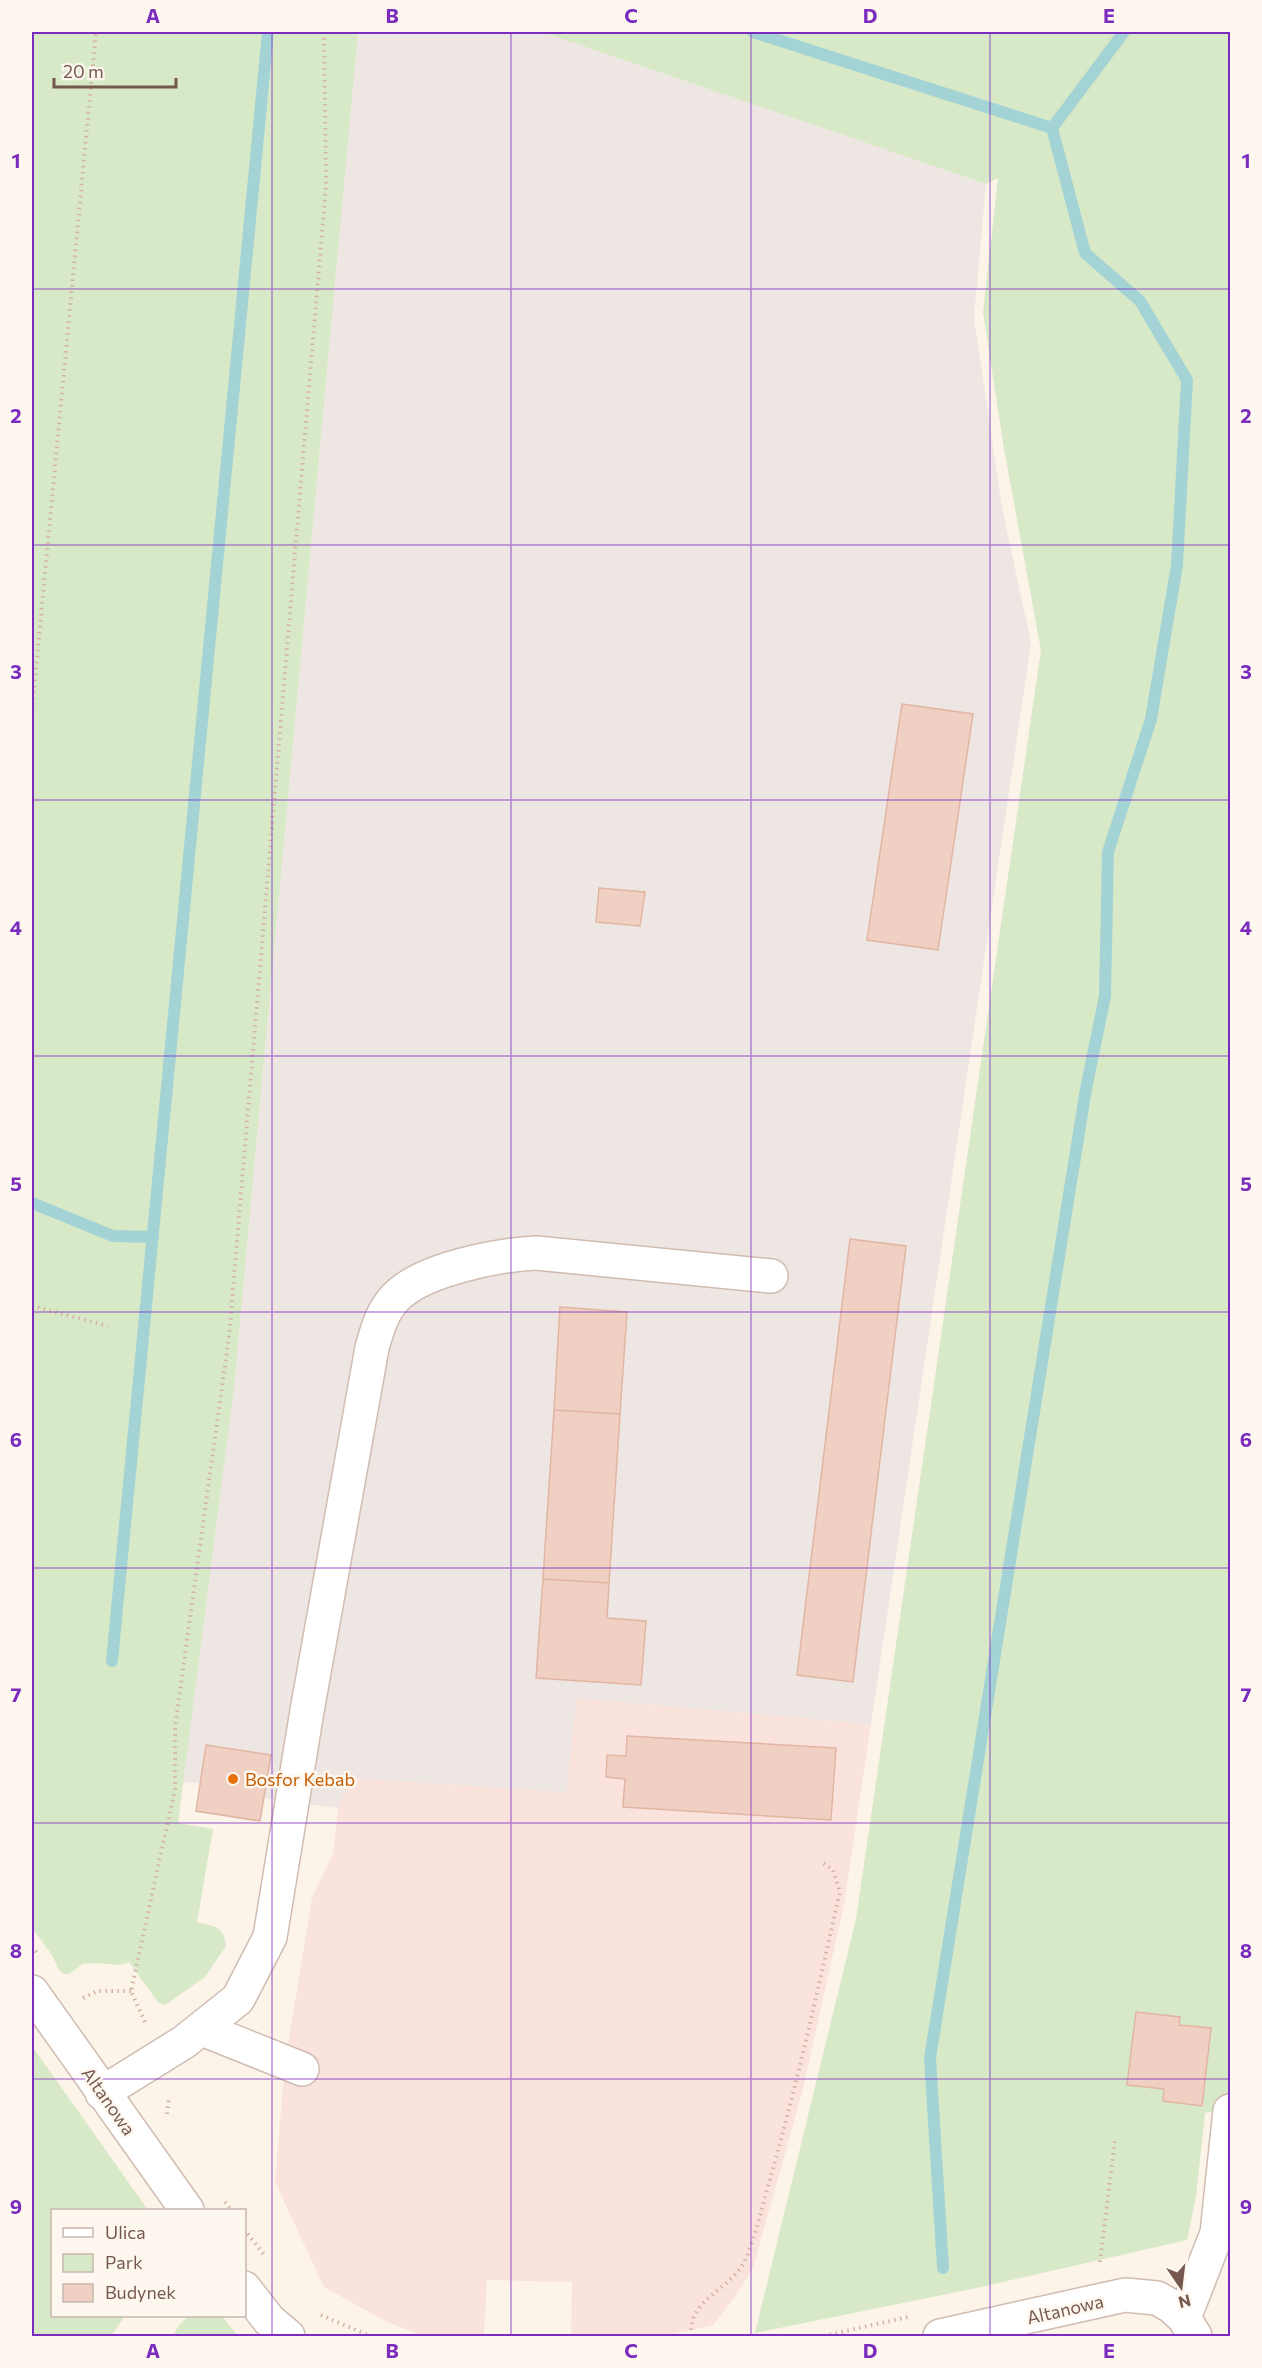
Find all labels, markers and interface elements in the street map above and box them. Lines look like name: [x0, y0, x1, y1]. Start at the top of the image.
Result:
text: A: [146, 3, 160, 27]
text: B: [385, 3, 399, 27]
text: C: [624, 3, 638, 27]
text: D: [863, 3, 877, 27]
text: E: [1103, 3, 1115, 27]
scale bar: [54, 51, 176, 89]
text: 20 m: [63, 60, 104, 82]
text: 1: [11, 148, 21, 172]
text: 1: [1241, 148, 1251, 172]
text: 2: [10, 403, 22, 427]
text: 2: [1240, 403, 1252, 427]
text: 3: [10, 659, 22, 683]
text: 3: [1240, 659, 1252, 683]
text: 4: [10, 915, 22, 939]
text: 4: [1240, 915, 1252, 939]
text: 5: [10, 1171, 22, 1195]
text: 5: [1240, 1171, 1252, 1195]
text: 6: [10, 1427, 22, 1451]
text: 6: [1240, 1427, 1252, 1451]
text: 7: [11, 1682, 22, 1706]
text: 7: [1241, 1682, 1252, 1706]
place label: Bosfor Kebab: [245, 1768, 355, 1790]
marker: Bosfor Kebab: [226, 1772, 240, 1786]
text: 8: [10, 1938, 22, 1962]
text: 8: [1240, 1938, 1252, 1962]
street label: Altanowa: [78, 2063, 140, 2139]
text: 9: [10, 2194, 22, 2218]
text: 9: [1240, 2194, 1252, 2218]
legend: [51, 2209, 246, 2317]
text: Ulica: [105, 2221, 146, 2243]
text: Park: [105, 2251, 143, 2273]
north arrow: [1151, 2257, 1211, 2317]
text: Budynek: [105, 2281, 176, 2303]
street label: Altanowa: [1024, 2289, 1106, 2329]
text: N: [1177, 2291, 1193, 2313]
text: A: [146, 2338, 160, 2362]
text: B: [385, 2338, 399, 2362]
text: C: [624, 2338, 638, 2362]
text: D: [863, 2338, 877, 2362]
text: E: [1103, 2338, 1115, 2362]

